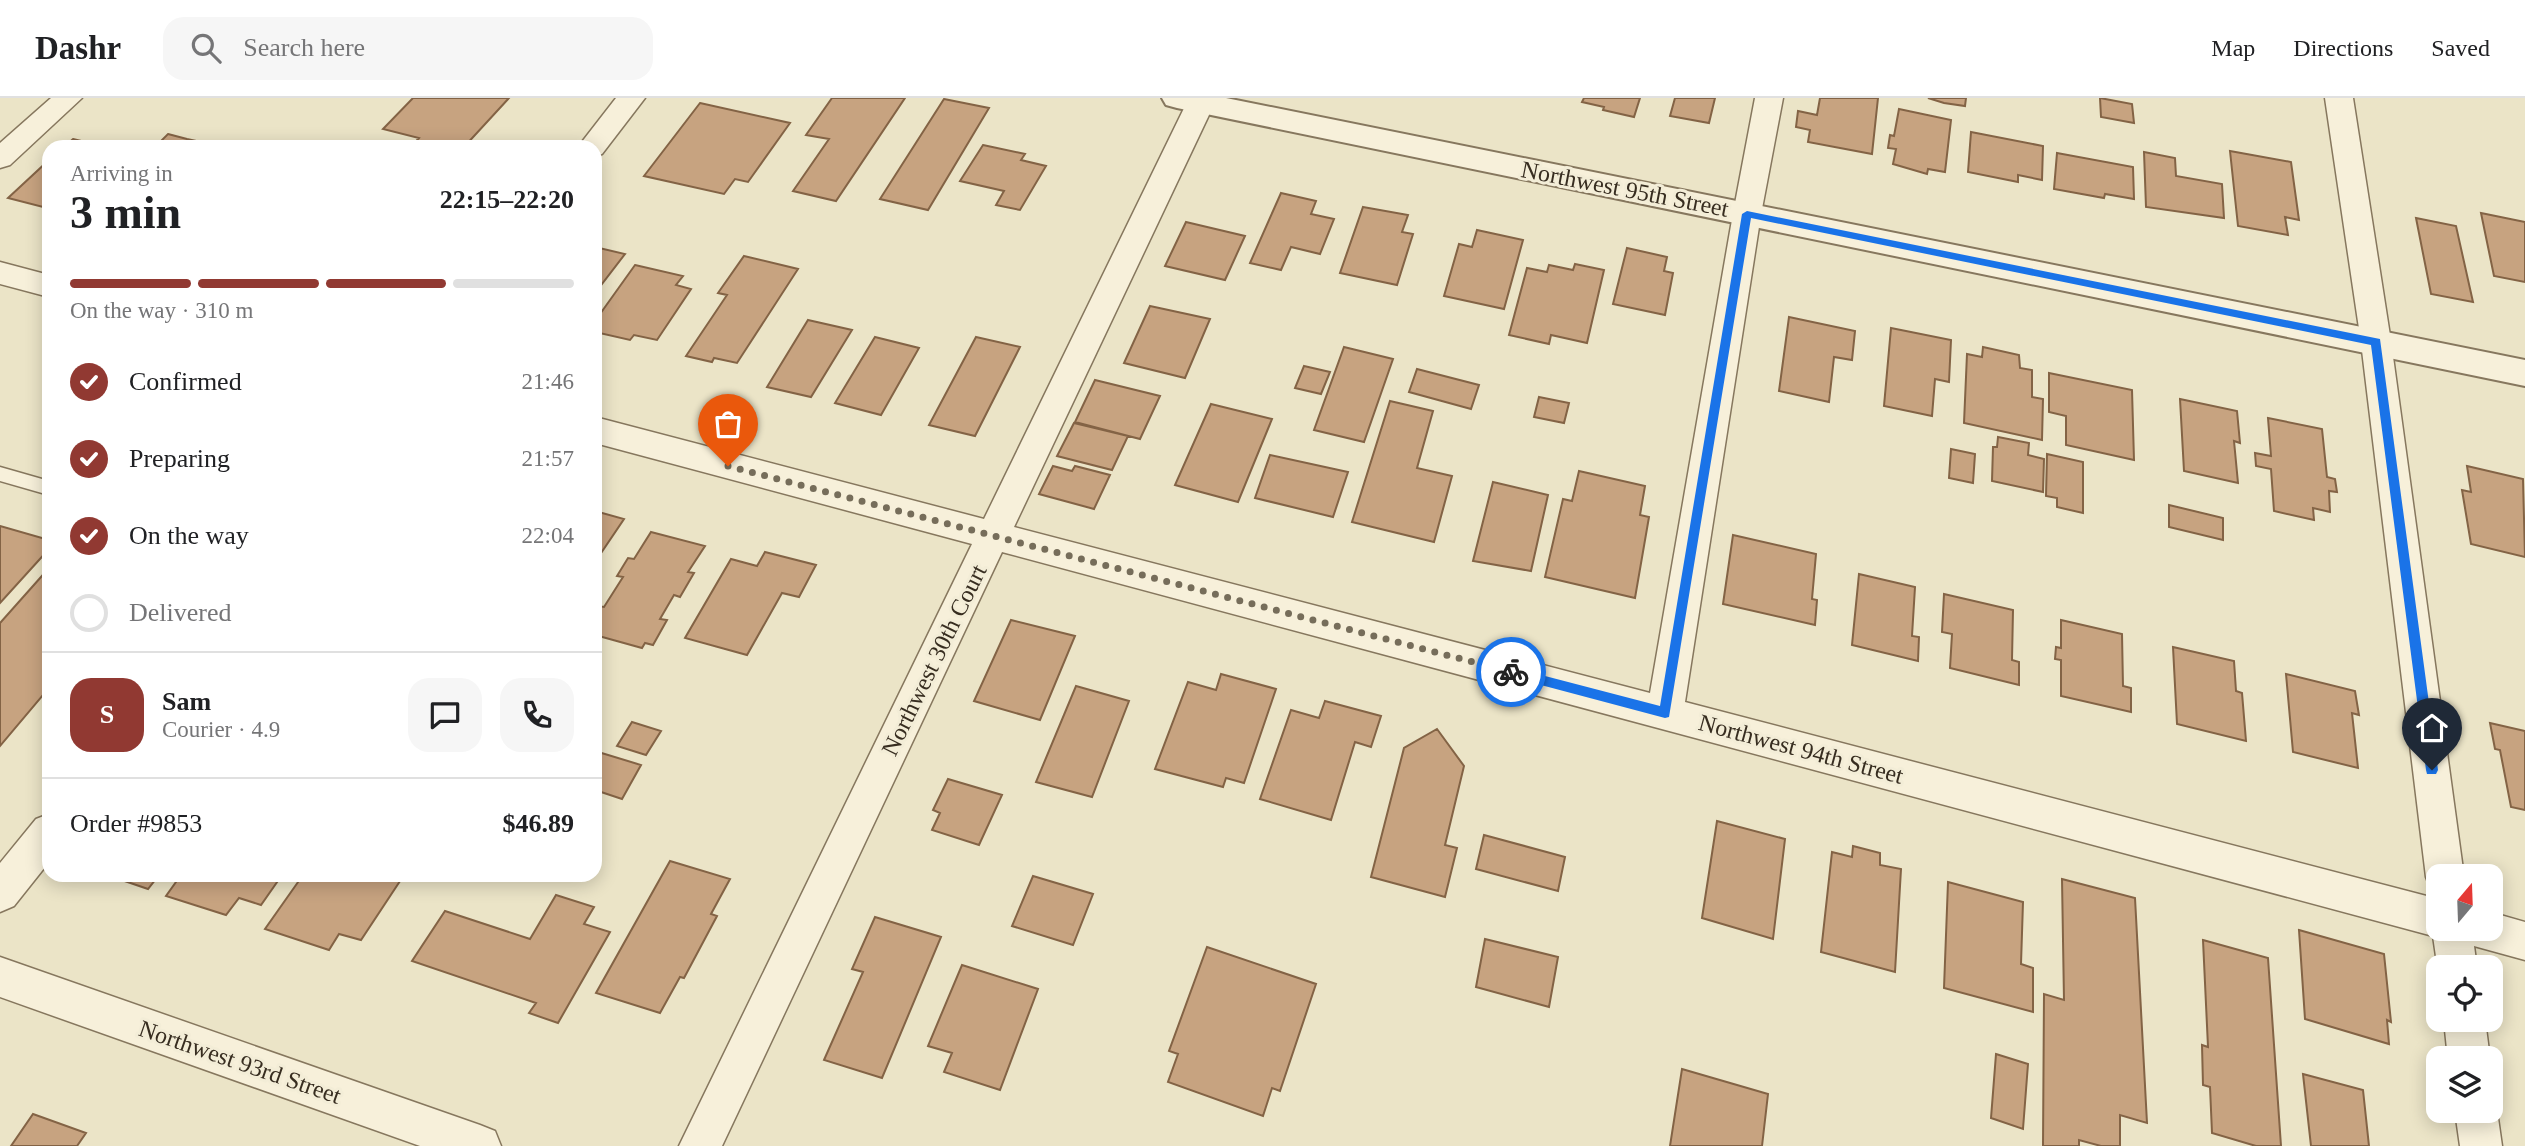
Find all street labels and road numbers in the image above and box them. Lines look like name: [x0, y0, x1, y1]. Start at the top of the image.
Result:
street label: Northwest 95th Street: [1519, 156, 1731, 222]
street label: Northwest 30th Court: [876, 560, 992, 760]
street label: Northwest 94th Street: [1696, 709, 1906, 789]
street label: Northwest 93rd Street: [136, 1015, 345, 1109]

